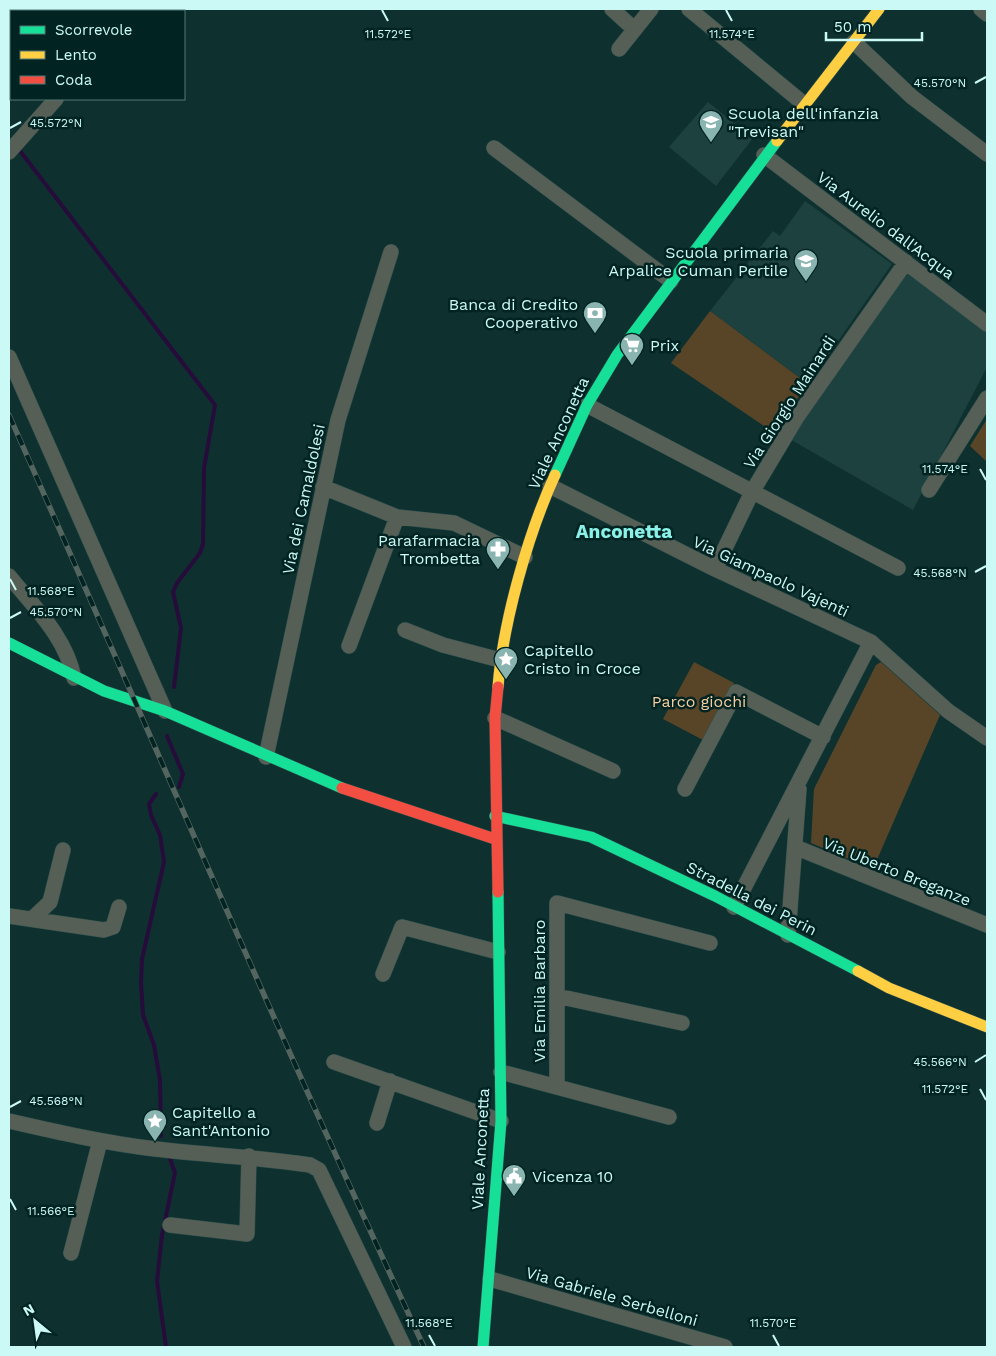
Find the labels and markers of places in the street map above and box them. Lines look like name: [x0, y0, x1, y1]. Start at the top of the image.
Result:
place label: Scuola dell'infanzia "Trevisan": [728, 104, 879, 141]
school or university icon: Scuola dell'infanzia "Trevisan": [698, 109, 724, 143]
place label: Scuola primaria Arpalice Cuman Pertile: [609, 243, 788, 280]
school or university icon: Scuola primaria Arpalice Cuman Pertile: [793, 248, 819, 282]
place label: Banca di Credito Cooperativo: [449, 295, 578, 332]
bank icon: Banca di Credito Cooperativo: [582, 300, 608, 334]
supermarket icon: Prix: [619, 332, 645, 366]
place label: Prix: [650, 336, 679, 355]
place label: Parafarmacia Trombetta: [378, 531, 480, 568]
pharmacy icon: Parafarmacia Trombetta: [485, 536, 511, 570]
place label: Capitello Cristo in Croce: [524, 641, 641, 678]
place icon: Capitello Cristo in Croce: [493, 646, 519, 680]
place label: Capitello a Sant'Antonio: [172, 1103, 270, 1140]
place icon: Capitello a Sant'Antonio: [142, 1108, 168, 1142]
public building icon: Vicenza 10: [501, 1163, 527, 1197]
place label: Vicenza 10: [532, 1167, 613, 1186]

